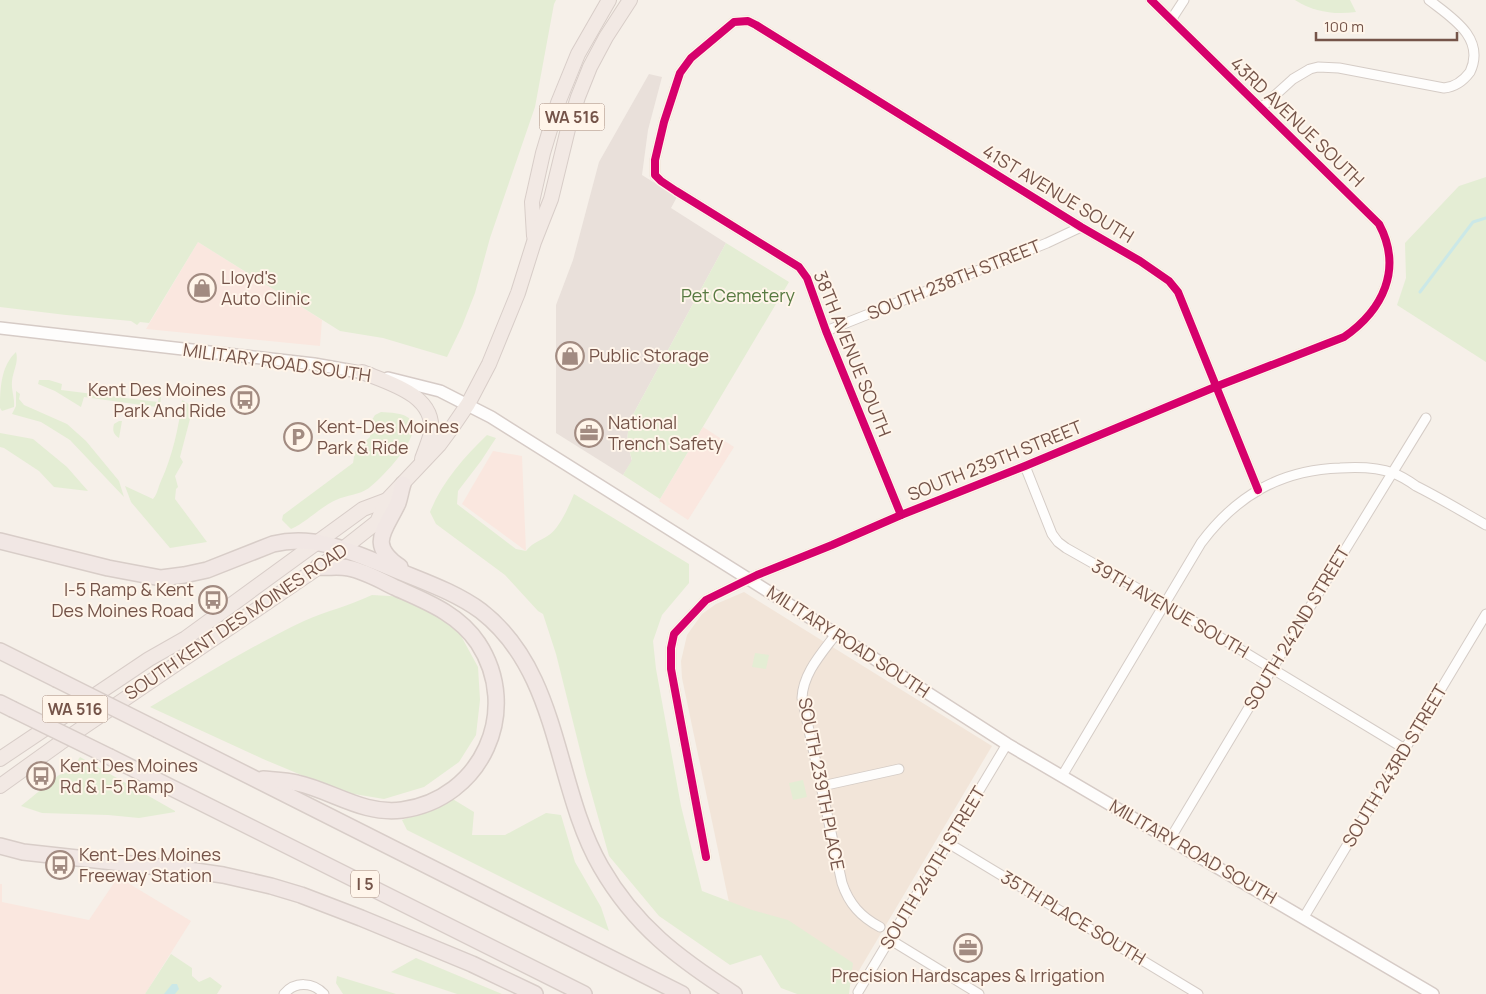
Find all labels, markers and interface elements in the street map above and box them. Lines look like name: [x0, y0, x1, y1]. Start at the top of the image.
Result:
scale bar: [1316, 10, 1457, 42]
text: 100 m: [1324, 16, 1364, 37]
street label: 43RD AVENUE SOUTH: [1226, 51, 1370, 192]
road number: WA 516: [540, 104, 604, 130]
street label: 41ST AVENUE SOUTH: [978, 138, 1139, 248]
street label: SOUTH 238TH STREET: [863, 233, 1044, 325]
place label: Lloyd's Auto Clinic: [221, 265, 310, 310]
street label: 38TH AVENUE SOUTH: [809, 267, 897, 440]
shop icon: Lloyd's Auto Clinic: [187, 273, 217, 303]
park label: Pet Cemetery: [681, 283, 796, 307]
street label: MILITARY ROAD SOUTH: [182, 337, 373, 387]
shop icon: Public Storage: [555, 341, 585, 371]
place label: Public Storage: [589, 343, 709, 367]
place label: Kent Des Moines Park And Ride: [88, 377, 226, 422]
bus stop icon: Kent Des Moines Park And Ride: [230, 385, 260, 415]
place label: National Trench Safety: [608, 410, 724, 455]
place label: Kent-Des Moines Park & Ride: [317, 414, 459, 459]
street label: SOUTH 239TH STREET: [904, 414, 1086, 506]
office icon: National Trench Safety: [574, 418, 604, 448]
parking icon: Kent-Des Moines Park & Ride: [283, 422, 313, 452]
street label: SOUTH KENT DES MOINES ROAD: [119, 537, 351, 705]
street label: SOUTH 242ND STREET: [1238, 541, 1355, 714]
street label: 39TH AVENUE SOUTH: [1088, 553, 1253, 663]
place label: I-5 Ramp & Kent Des Moines Road: [51, 577, 194, 622]
street label: MILITARY ROAD SOUTH: [763, 580, 935, 703]
bus stop icon: I-5 Ramp & Kent Des Moines Road: [198, 585, 228, 615]
street label: SOUTH 243RD STREET: [1336, 680, 1452, 851]
street label: SOUTH 239TH PLACE: [793, 695, 851, 872]
road number: WA 516: [42, 696, 108, 722]
place label: Kent Des Moines Rd & I-5 Ramp: [60, 753, 198, 798]
bus stop icon: Kent Des Moines Rd & I-5 Ramp: [26, 761, 56, 791]
street label: SOUTH 240TH STREET: [874, 781, 990, 953]
street label: MILITARY ROAD SOUTH: [1105, 793, 1282, 909]
place label: Kent-Des Moines Freeway Station: [79, 842, 221, 887]
bus stop icon: Kent-Des Moines Freeway Station: [45, 850, 75, 880]
street label: 35TH PLACE SOUTH: [997, 864, 1150, 970]
road number: I 5: [351, 871, 379, 898]
office icon: Precision Hardscapes & Irrigation: [953, 933, 983, 963]
place label: Precision Hardscapes & Irrigation: [831, 963, 1105, 987]

